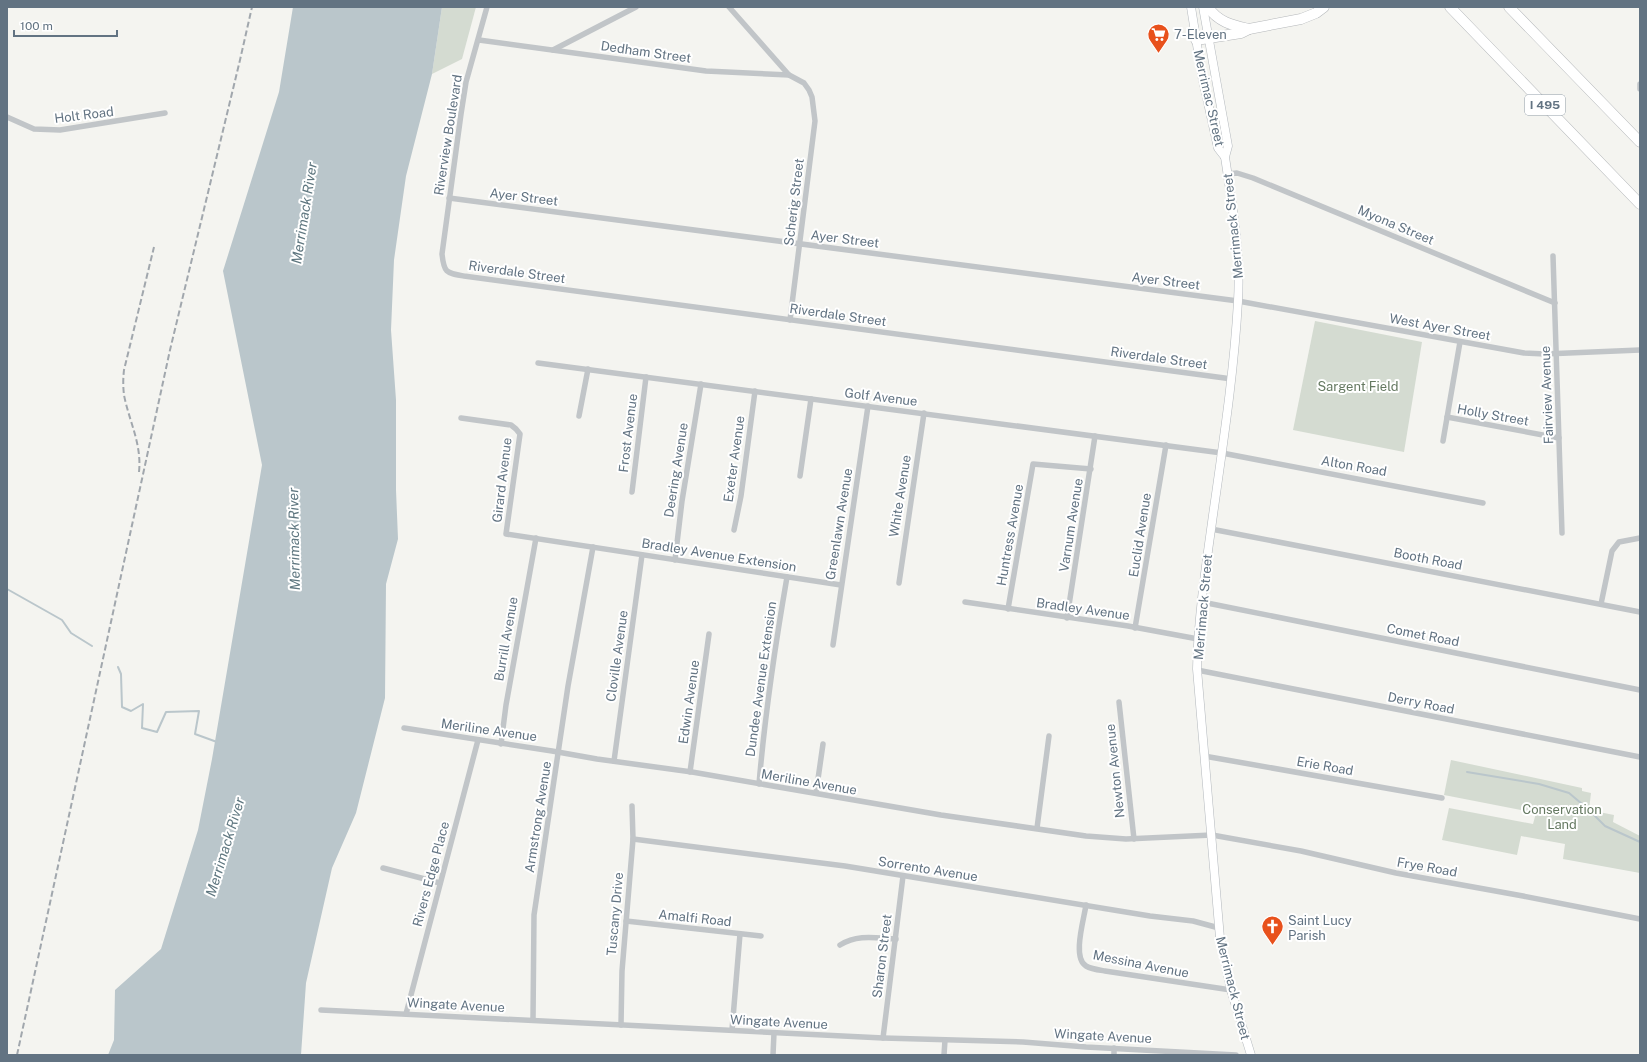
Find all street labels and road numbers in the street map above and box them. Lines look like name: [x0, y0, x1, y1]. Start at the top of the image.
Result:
street label: Dedham Street: [600, 38, 692, 66]
street label: Merrimac Street: [1191, 48, 1227, 148]
street label: Riverview Boulevard: [431, 73, 465, 197]
road number: I 495: [1525, 95, 1565, 115]
street label: Holt Road: [53, 104, 115, 126]
street label: Scherig Street: [781, 157, 807, 247]
street label: Merrimack Street: [1220, 172, 1246, 280]
street label: Ayer Street: [489, 185, 559, 209]
street label: Myona Street: [1356, 202, 1436, 248]
street label: Ayer Street: [810, 227, 880, 251]
street label: Riverdale Street: [468, 258, 566, 286]
street label: Ayer Street: [1131, 269, 1201, 293]
street label: Riverdale Street: [789, 301, 887, 329]
street label: West Ayer Street: [1388, 311, 1492, 343]
street label: Riverdale Street: [1110, 344, 1208, 372]
street label: Fairview Avenue: [1538, 346, 1556, 444]
street label: Golf Avenue: [844, 385, 918, 409]
street label: Frost Avenue: [616, 393, 640, 473]
street label: Holly Street: [1456, 401, 1530, 429]
street label: Exeter Avenue: [721, 415, 747, 503]
street label: Deering Avenue: [661, 422, 691, 518]
street label: Girard Avenue: [489, 437, 515, 523]
street label: Alton Road: [1320, 453, 1388, 479]
street label: White Avenue: [886, 454, 914, 538]
street label: Greenlawn Avenue: [823, 467, 855, 581]
street label: Varnum Avenue: [1056, 477, 1086, 573]
street label: Huntress Avenue: [994, 483, 1026, 587]
street label: Euclid Avenue: [1126, 492, 1154, 578]
street label: Bradley Avenue Extension: [640, 535, 798, 575]
street label: Booth Road: [1392, 545, 1464, 573]
street label: Merrimack Street: [1191, 554, 1215, 660]
street label: Bradley Avenue: [1035, 595, 1131, 623]
street label: Burrill Avenue: [491, 596, 521, 682]
street label: Dundee Avenue Extension: [743, 600, 779, 758]
street label: Cloville Avenue: [603, 609, 631, 703]
street label: Comet Road: [1385, 621, 1461, 649]
street label: Edwin Avenue: [676, 659, 702, 745]
street label: Derry Road: [1386, 689, 1456, 717]
street label: Meriline Avenue: [440, 716, 538, 744]
street label: Newton Avenue: [1103, 723, 1127, 819]
street label: Erie Road: [1295, 754, 1355, 778]
street label: Armstrong Avenue: [522, 760, 554, 874]
street label: Meriline Avenue: [760, 766, 858, 798]
street label: Rivers Edge Place: [410, 820, 452, 928]
street label: Sorrento Avenue: [877, 854, 979, 884]
street label: Frye Road: [1396, 854, 1458, 880]
street label: Tuscany Drive: [604, 872, 626, 956]
street label: Amalfi Road: [658, 907, 732, 929]
street label: Sharon Street: [869, 913, 895, 999]
street label: Merrimack Street: [1213, 935, 1253, 1041]
street label: Messina Avenue: [1092, 947, 1190, 981]
street label: Wingate Avenue: [407, 995, 505, 1015]
street label: Wingate Avenue: [730, 1012, 828, 1032]
street label: Wingate Avenue: [1054, 1026, 1152, 1046]

